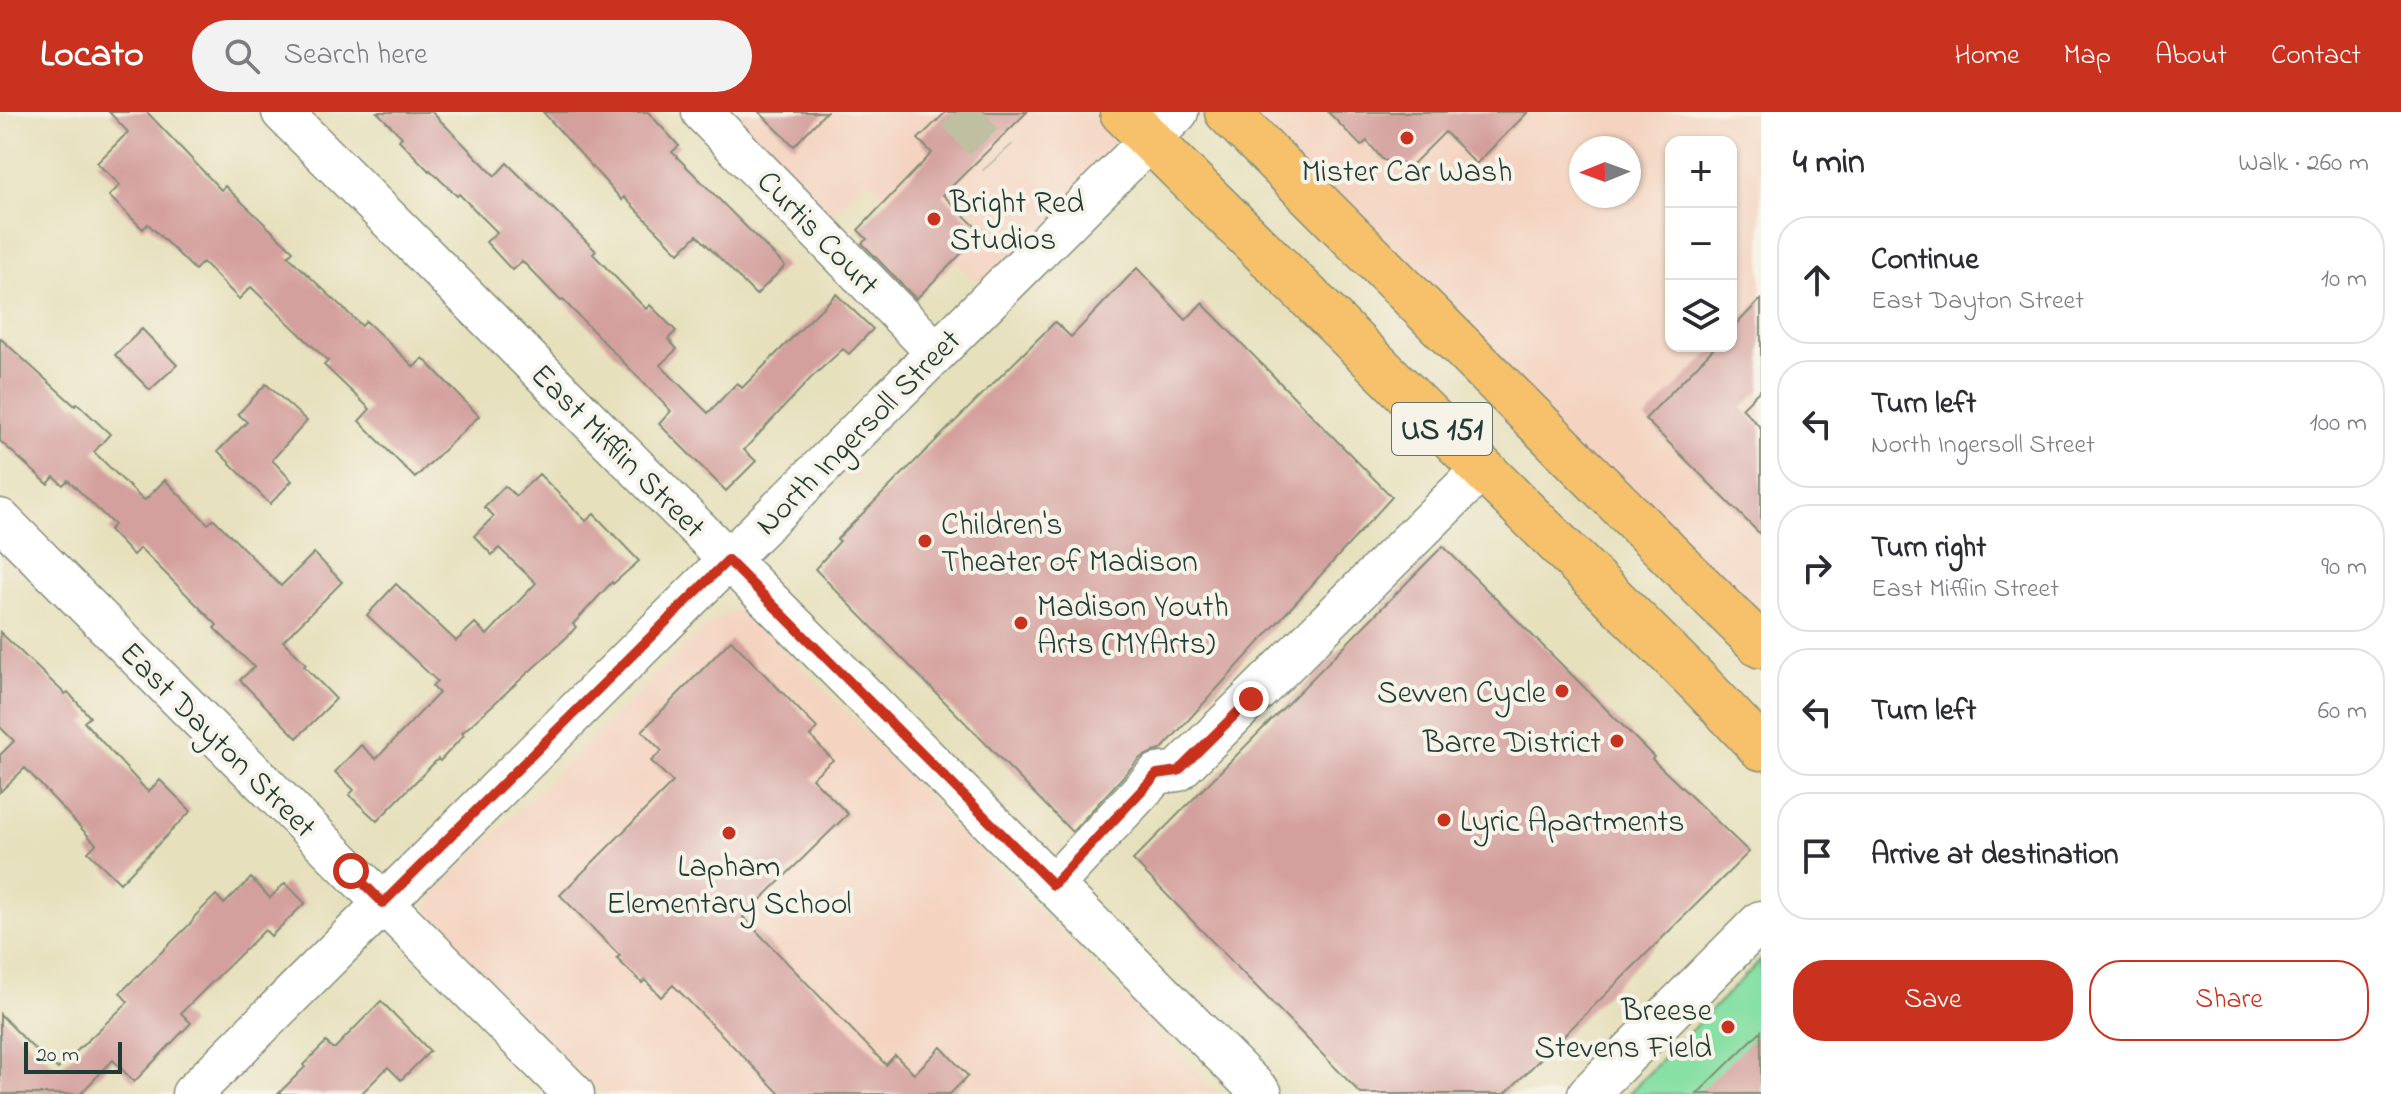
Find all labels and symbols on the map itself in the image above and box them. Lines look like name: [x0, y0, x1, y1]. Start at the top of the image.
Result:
marker: Mister Car Wash: [1398, 129, 1416, 147]
north arrow: [1569, 136, 1641, 208]
place label: Mister Car Wash: [1302, 150, 1512, 197]
street label: Curtis Court: [744, 161, 889, 308]
place label: Bright Red Studios: [949, 181, 1084, 265]
marker: Bright Red Studios: [925, 210, 943, 228]
street label: North Ingersoll Street: [745, 319, 974, 547]
street label: East Mifflin Street: [518, 354, 715, 551]
road number: US 151: [1392, 403, 1492, 455]
place label: Children's Theater of Madison: [941, 503, 1198, 587]
marker: Children's Theater of Madison: [916, 532, 934, 550]
place label: Madison Youth Arts (MYArts): [1037, 585, 1229, 669]
marker: Madison Youth Arts (MYArts): [1012, 614, 1030, 632]
street label: East Dayton Street: [107, 632, 326, 851]
place label: Sevven Cycle: [1377, 671, 1547, 718]
route end: [1233, 681, 1269, 717]
marker: Sevven Cycle: [1553, 682, 1571, 700]
place label: Barre District: [1422, 721, 1601, 768]
marker: Barre District: [1608, 732, 1626, 750]
place label: Lyric Apartments: [1460, 800, 1685, 847]
marker: Lyric Apartments: [1435, 811, 1453, 829]
marker: Lapham Elementary School: [720, 824, 738, 842]
place label: Lapham Elementary School: [606, 845, 852, 929]
route start: [333, 853, 369, 889]
place label: Breese Stevens Field: [1534, 989, 1713, 1073]
marker: Breese Stevens Field: [1719, 1018, 1737, 1036]
scale bar: [24, 1038, 122, 1074]

